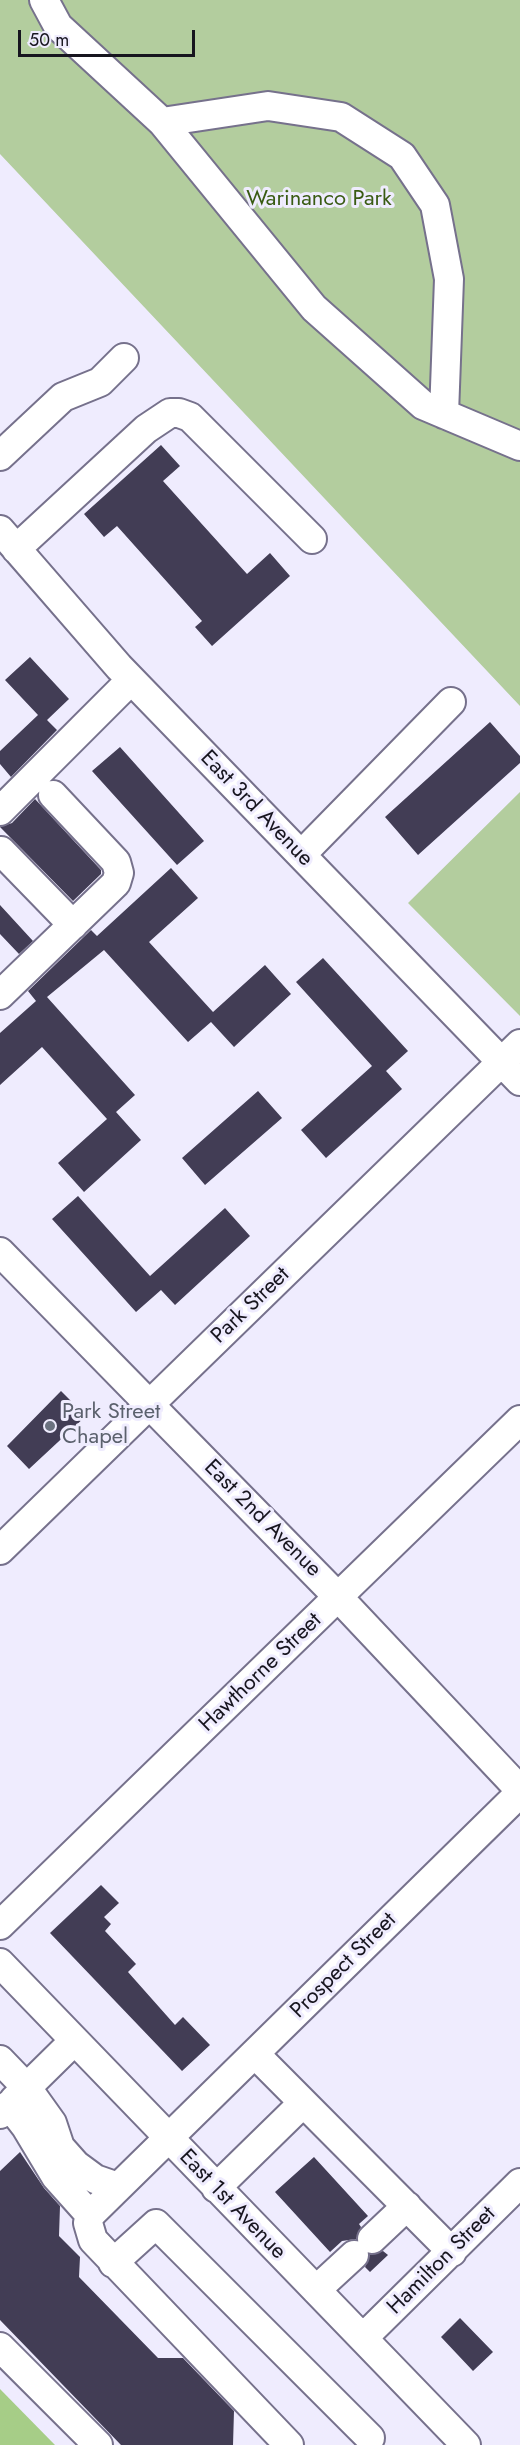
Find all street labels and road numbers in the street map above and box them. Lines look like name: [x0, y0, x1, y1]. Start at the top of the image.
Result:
street label: East 3rd Avenue: [194, 746, 318, 872]
street label: Park Street: [206, 1262, 296, 1350]
street label: East 2nd Avenue: [198, 1455, 326, 1583]
street label: Hawthorne Street: [194, 1608, 328, 1738]
street label: Prospect Street: [286, 1908, 402, 2024]
street label: East 1st Avenue: [173, 2145, 291, 2265]
street label: Hamilton Street: [382, 2201, 502, 2321]

